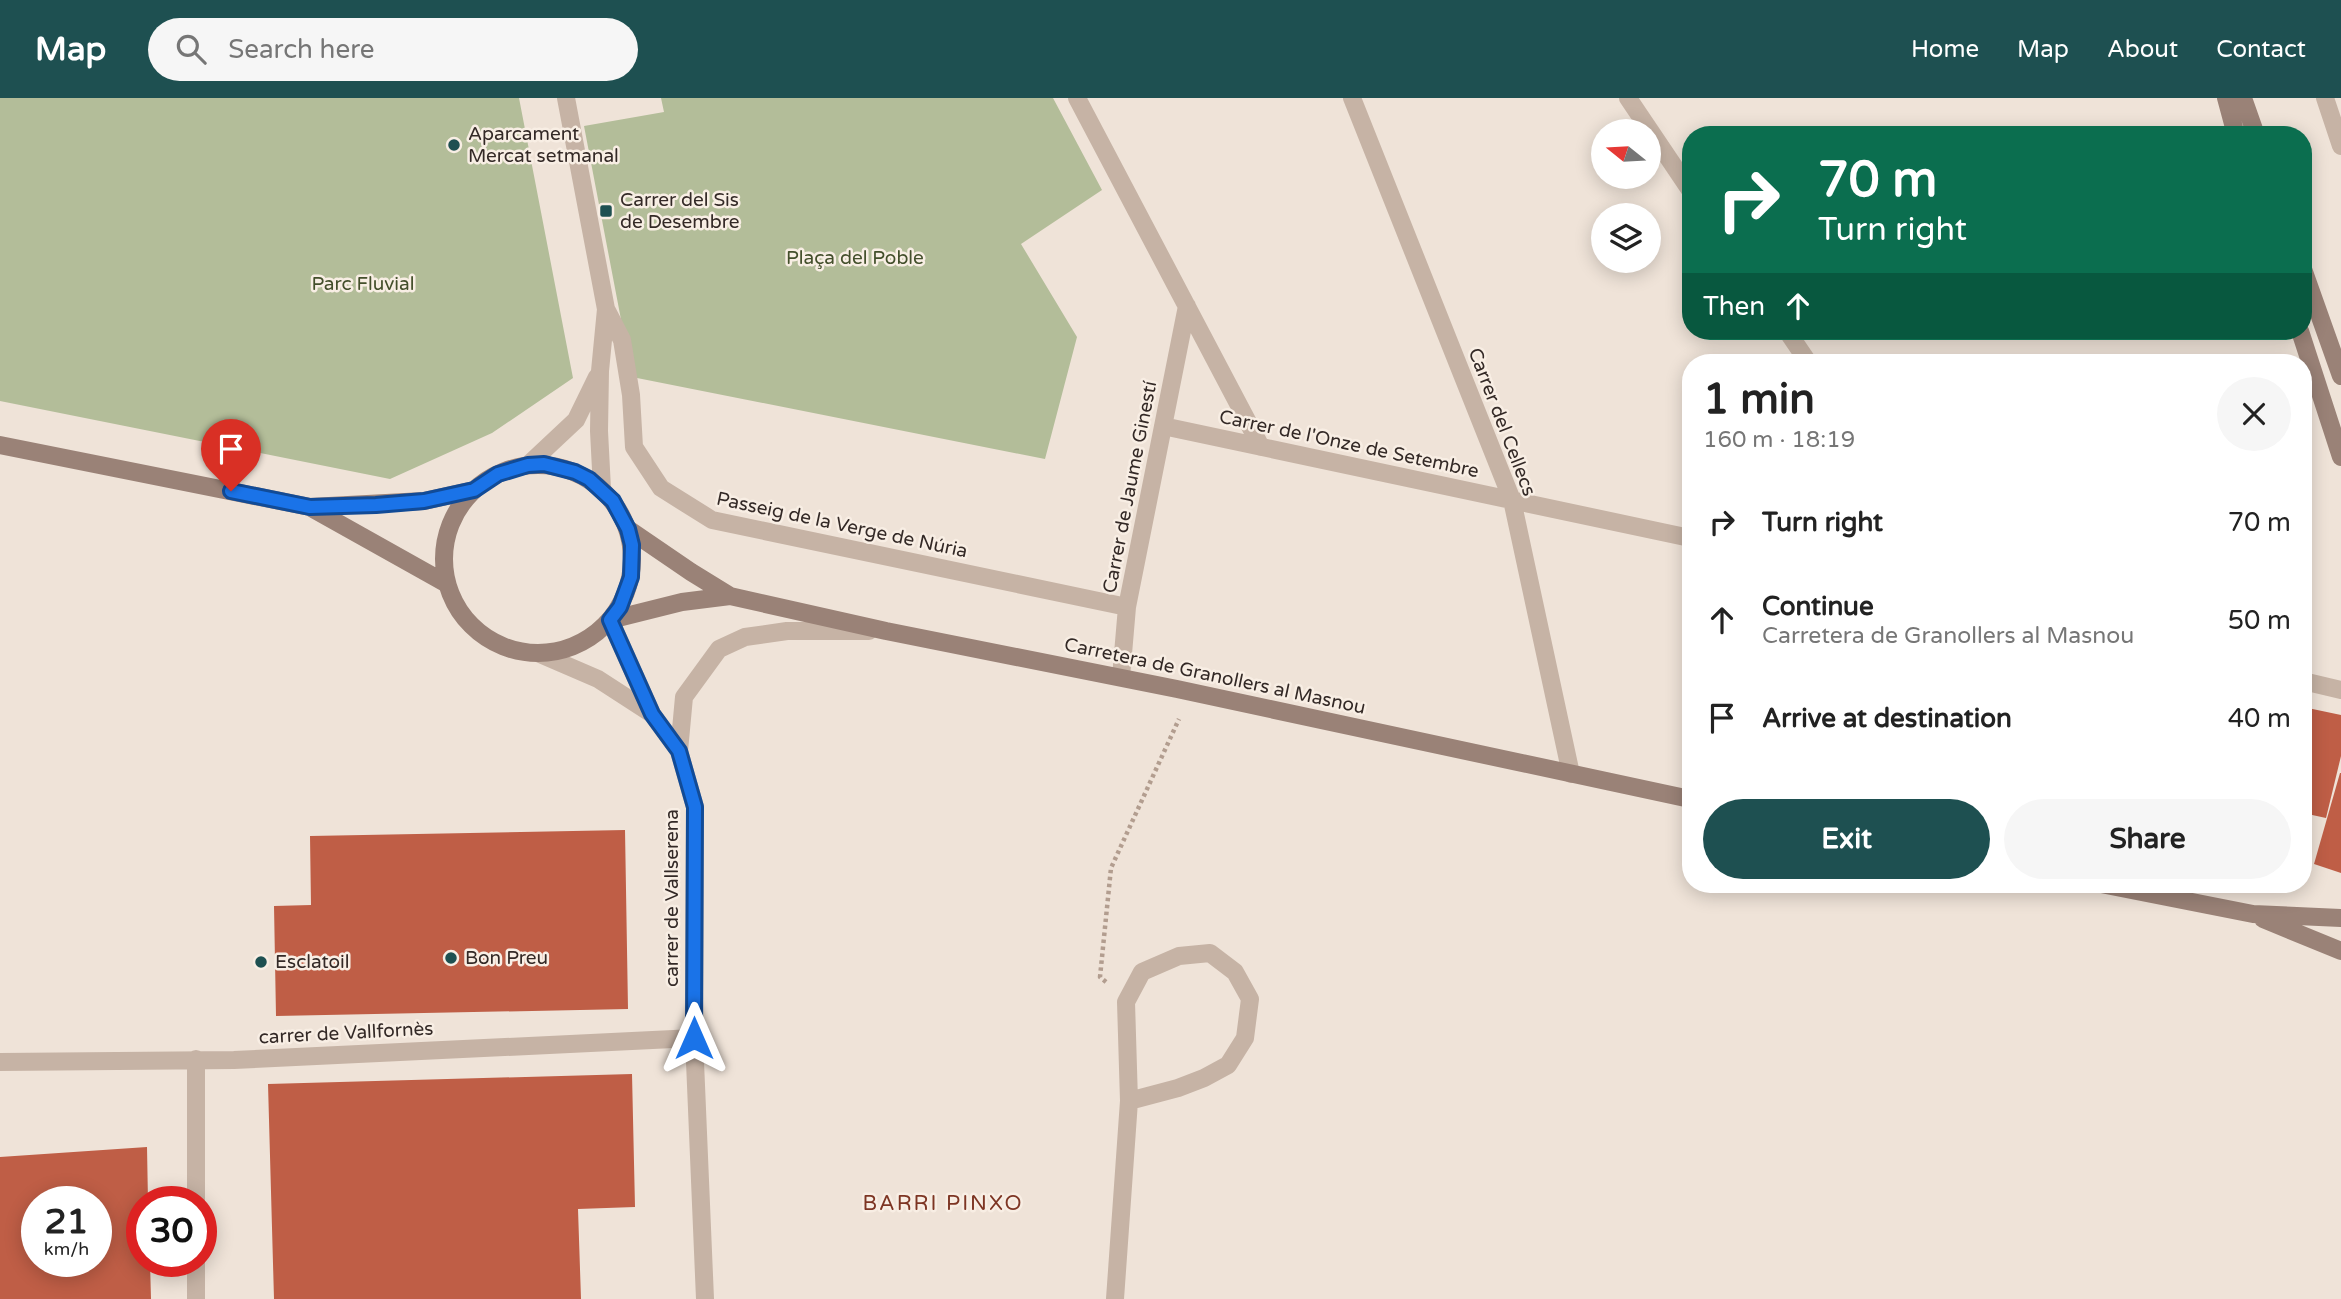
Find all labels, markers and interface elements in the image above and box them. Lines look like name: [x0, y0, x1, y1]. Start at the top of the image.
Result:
search box: [148, 18, 638, 81]
text: Map: [35, 30, 106, 69]
icon: search: [172, 30, 210, 68]
text: Search here: [228, 34, 374, 65]
text: Home: [1911, 35, 1979, 64]
text: Map: [2017, 35, 2069, 64]
text: About: [2107, 35, 2178, 64]
text: Contact: [2216, 35, 2306, 64]
north arrow: [1591, 119, 1661, 189]
map controls: [1591, 119, 1661, 273]
place label: Aparcament Mercat setmanal: [468, 123, 619, 167]
marker: Aparcament Mercat setmanal: [446, 137, 462, 153]
text: 70 m: [1818, 151, 1937, 210]
icon: right: [1703, 154, 1794, 245]
place label: Carrer del Sis de Desembre: [620, 189, 739, 233]
marker: Carrer del Sis de Desembre: [598, 203, 614, 219]
button: layers: [1591, 203, 1661, 273]
text: Turn right: [1818, 211, 1967, 249]
park label: Plaça del Poble: [786, 247, 924, 269]
park label: Parc Fluvial: [312, 273, 414, 295]
icon: ahead: [1779, 287, 1817, 325]
text: Then: [1703, 291, 1765, 322]
street label: Carrer del Cellecs: [1464, 345, 1540, 499]
text: 1 min: [1703, 374, 1815, 425]
button: close: [2217, 377, 2291, 451]
street label: Carrer de Jaume Ginestí: [1099, 379, 1161, 595]
street label: Carrer de l'Onze de Setembre: [1217, 406, 1481, 482]
pin: [201, 419, 261, 491]
text: 160 m · 18:19: [1703, 426, 1855, 454]
icon: arrive: [212, 430, 250, 468]
street label: Passeig de la Verge de Núria: [714, 488, 970, 562]
icon: right: [1703, 503, 1741, 541]
text: Turn right: [1762, 507, 1883, 538]
text: 70 m: [2228, 507, 2291, 538]
text: Continue: [1762, 591, 1874, 622]
icon: ahead: [1703, 601, 1741, 639]
text: 50 m: [2228, 605, 2291, 636]
text: Carretera de Granollers al Masnou: [1762, 622, 2134, 650]
street label: Carretera de Granollers al Masnou: [1062, 633, 1368, 719]
icon: arrive: [1703, 699, 1741, 737]
text: Arrive at destination: [1762, 703, 2012, 734]
text: 40 m: [2228, 703, 2291, 734]
button: Exit: [1703, 799, 1990, 879]
button: Share: [2004, 799, 2291, 879]
street label: carrer de Vallserena: [661, 809, 683, 987]
place label: Bon Preu: [465, 947, 548, 969]
marker: Bon Preu: [443, 950, 459, 966]
place label: Esclatoil: [275, 951, 350, 973]
marker: Esclatoil: [253, 954, 269, 970]
position arrow: [657, 1001, 731, 1075]
street label: carrer de Vallfornès: [258, 1017, 434, 1049]
speed limit sign: 30: [126, 1186, 217, 1277]
district label: BARRI PINXO: [862, 1191, 1024, 1216]
text: 21: [45, 1201, 88, 1243]
text: km/h: [44, 1238, 89, 1260]

